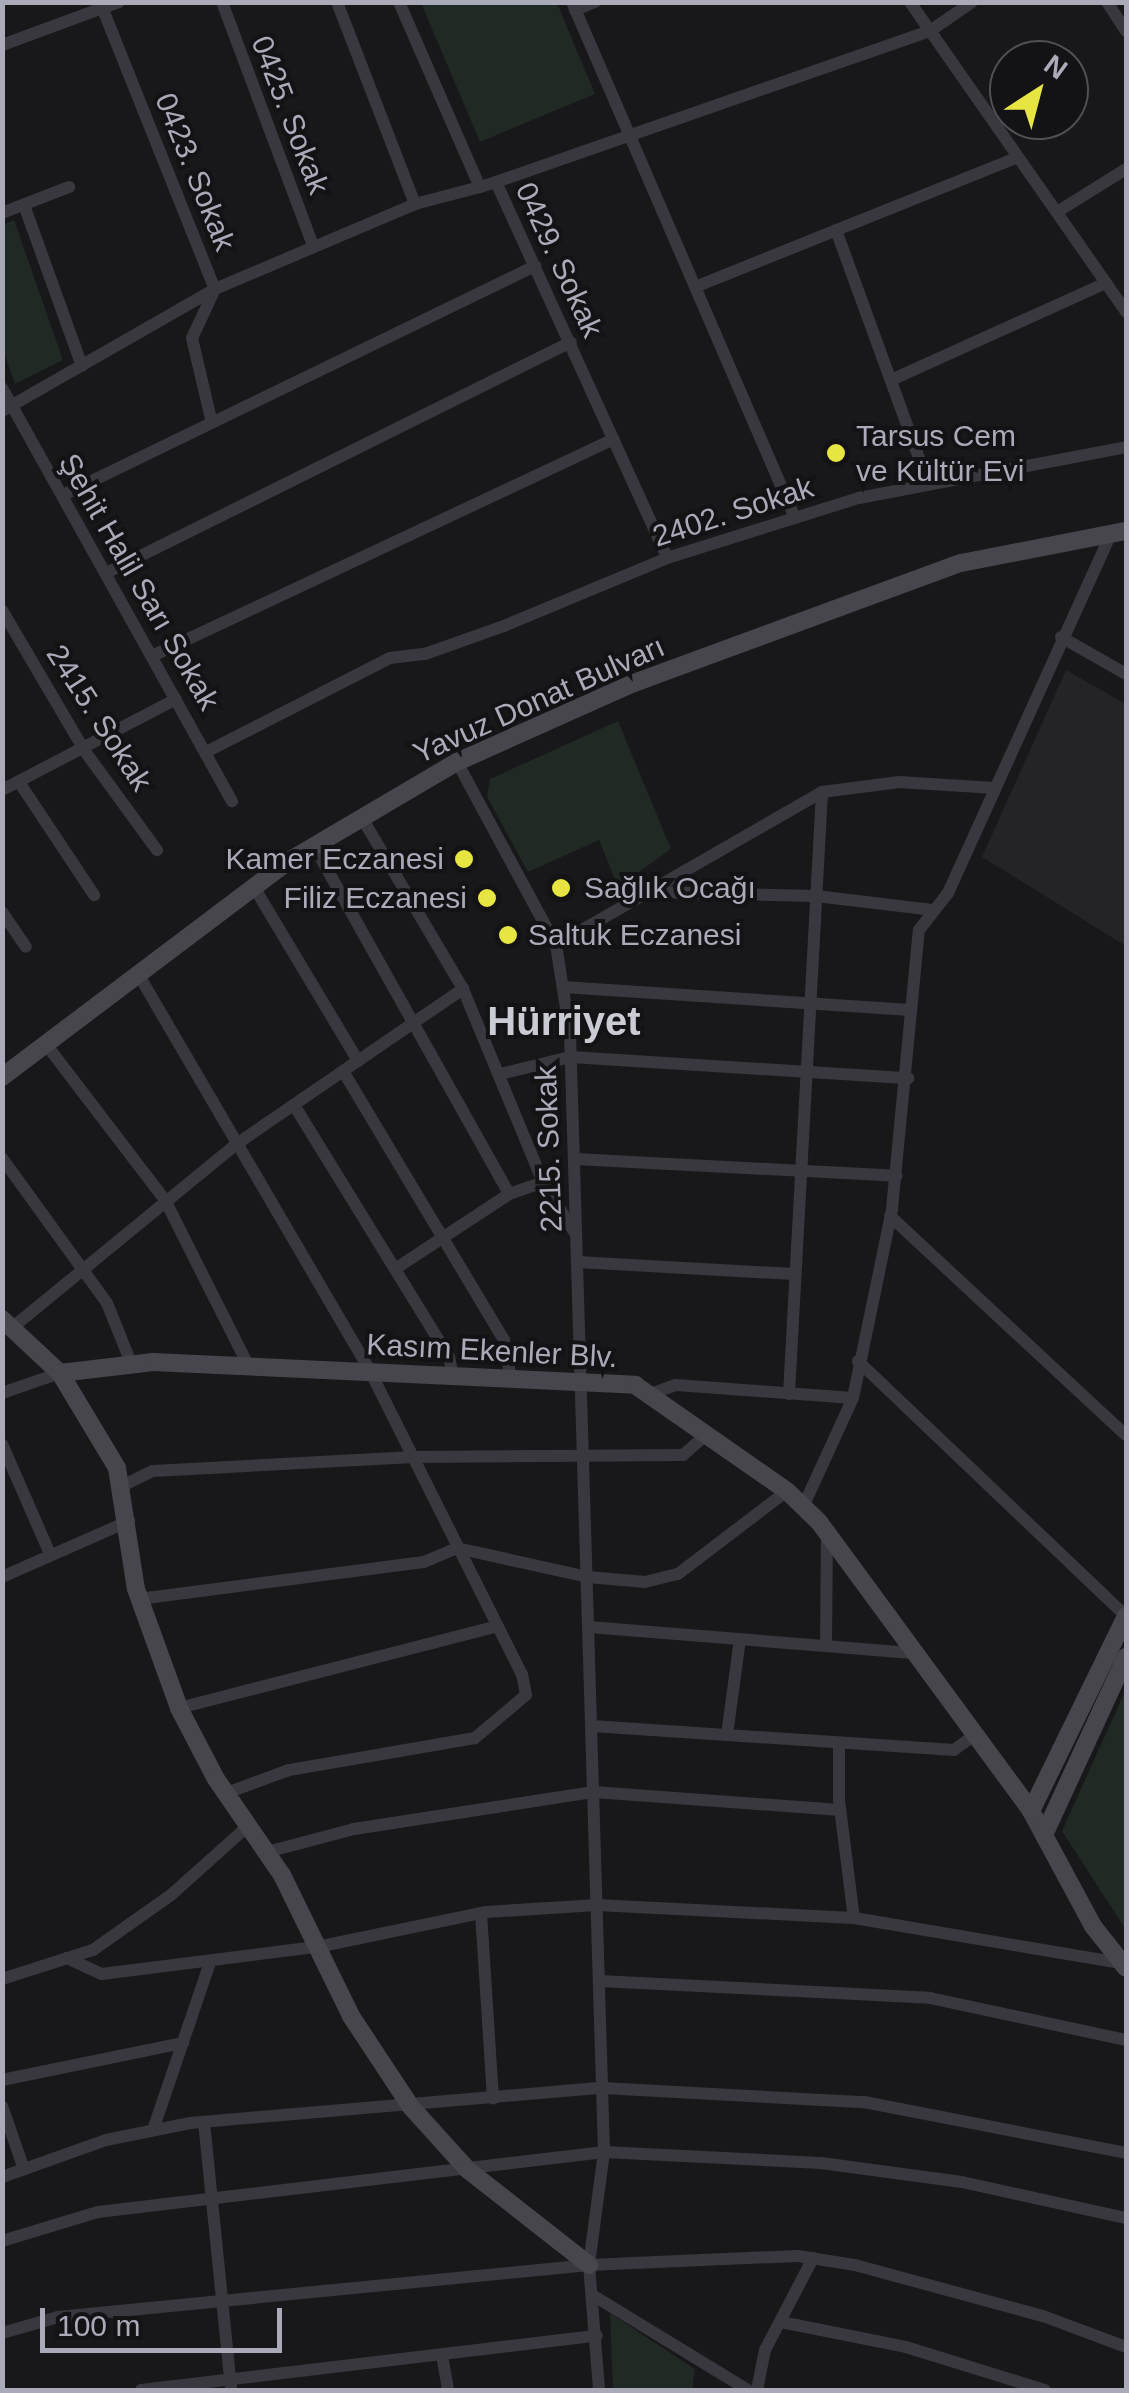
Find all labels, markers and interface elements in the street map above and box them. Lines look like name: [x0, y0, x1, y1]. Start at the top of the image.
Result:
street label: 0425. Sokak: [243, 31, 337, 199]
north arrow: [989, 40, 1089, 140]
text: N: [1038, 48, 1073, 85]
street label: 0423. Sokak: [147, 88, 243, 256]
street label: 0429. Sokak: [507, 177, 611, 343]
place label: Tarsus Cem ve Kültür Evi: [856, 418, 1024, 488]
marker: Tarsus Cem ve Kültür Evi: [825, 442, 847, 464]
street label: Şehit Halil Sarı Sokak: [51, 447, 227, 717]
street label: 2402. Sokak: [648, 469, 818, 555]
street label: Yavuz Donat Bulvarı: [408, 628, 670, 772]
street label: 2415. Sokak: [38, 638, 160, 798]
place label: Kamer Eczanesi: [226, 841, 444, 877]
marker: Kamer Eczanesi: [453, 848, 475, 870]
place label: Sağlık Ocağı: [584, 870, 756, 906]
marker: Sağlık Ocağı: [548, 875, 574, 901]
place label: Filiz Eczanesi: [284, 880, 467, 916]
marker: Filiz Eczanesi: [476, 887, 498, 909]
place label: Saltuk Eczanesi: [528, 917, 741, 953]
marker: Saltuk Eczanesi: [497, 924, 519, 946]
district label: Hürriyet: [487, 997, 641, 1045]
street label: 2215. Sokak: [528, 1065, 570, 1233]
street label: Kasım Ekenler Blv.: [366, 1326, 618, 1376]
scale bar: [45, 2288, 288, 2350]
text: 100 m: [57, 2309, 140, 2342]

